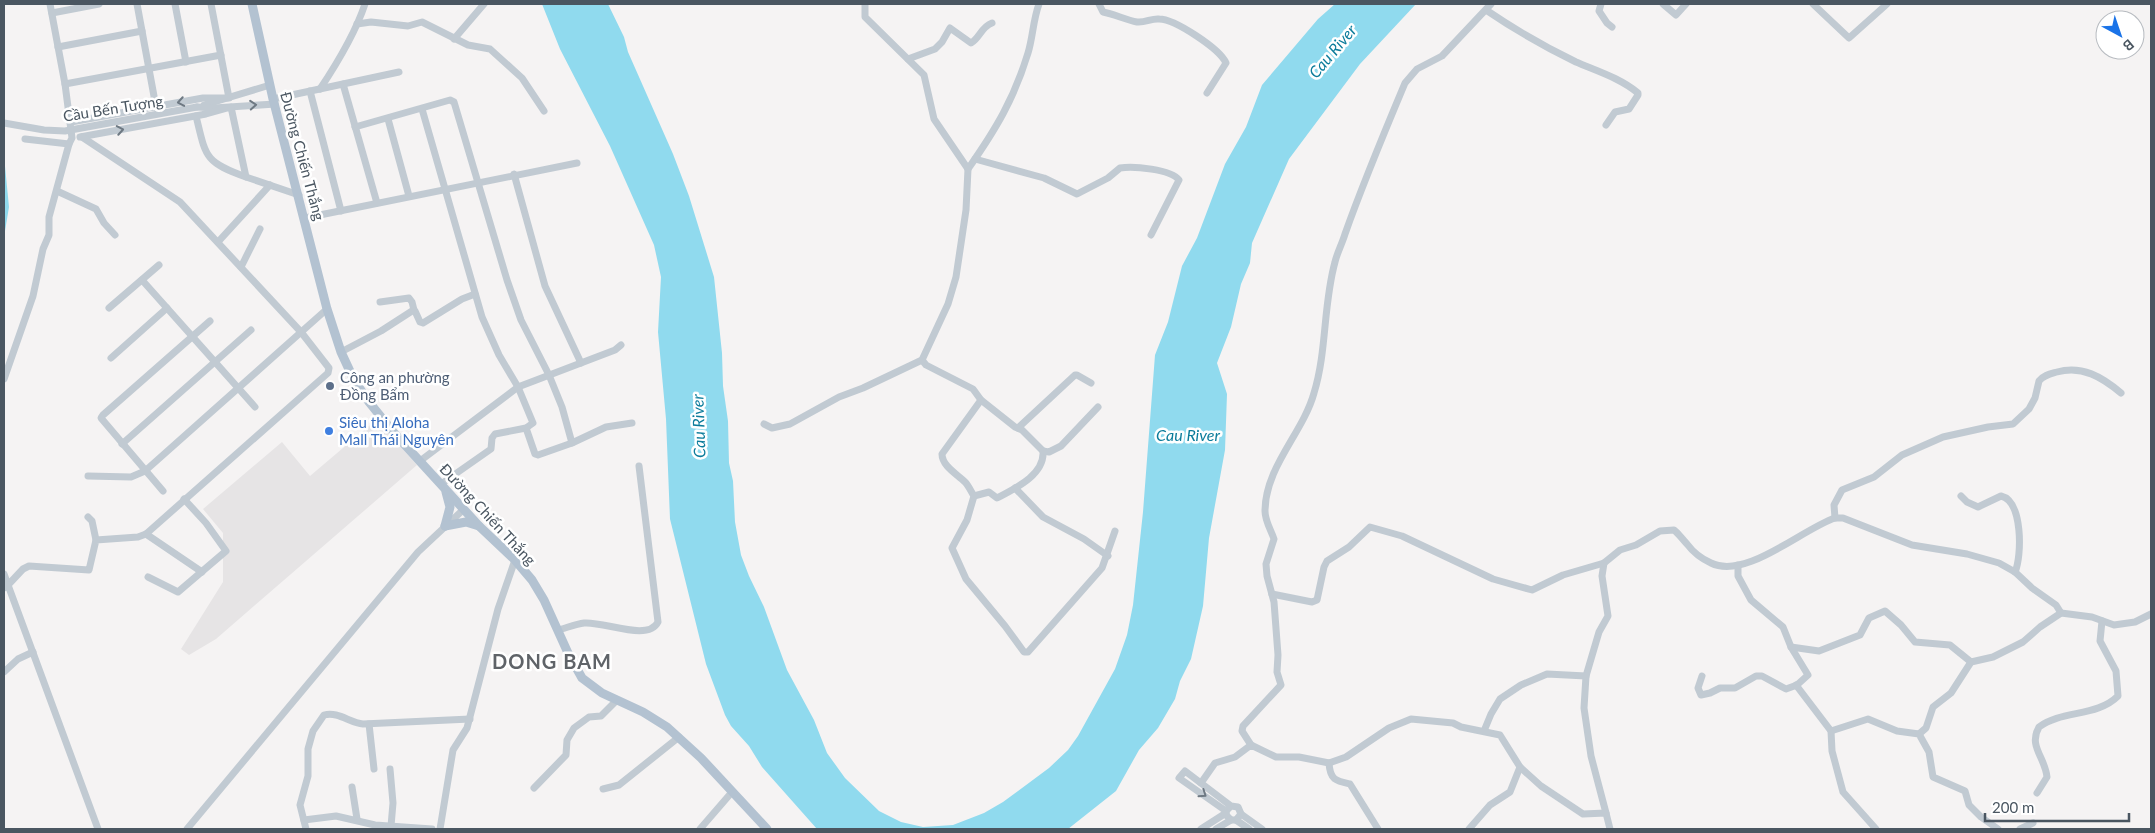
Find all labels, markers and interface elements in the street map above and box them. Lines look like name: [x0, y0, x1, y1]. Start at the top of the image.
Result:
north arrow: [2095, 10, 2145, 60]
water label: Cau River: [1304, 20, 1360, 82]
text: B: [2120, 36, 2138, 55]
street label: Đường Chiến Thắng: [277, 90, 329, 222]
street label: Cầu Bến Tượng: [62, 91, 164, 125]
one-way arrow: [177, 97, 185, 107]
one-way arrow: [249, 100, 257, 111]
one-way arrow: [116, 125, 125, 135]
place label: Công an phường Đồng Bẩm: [340, 368, 450, 403]
marker: Công an phường Đồng Bẩm: [324, 380, 336, 392]
water label: Cau River: [687, 393, 709, 458]
place label: Siêu thị Aloha Mall Thái Nguyên: [339, 413, 454, 448]
marker: Siêu thị Aloha Mall Thái Nguyên: [323, 425, 335, 437]
water label: Cau River: [1156, 425, 1220, 444]
street label: Đường Chiến Thắng: [436, 459, 540, 569]
district label: DONG BAM: [492, 649, 612, 673]
one-way arrow: [1197, 788, 1206, 797]
scale bar: [1985, 790, 2129, 822]
text: 200 m: [1992, 798, 2034, 816]

